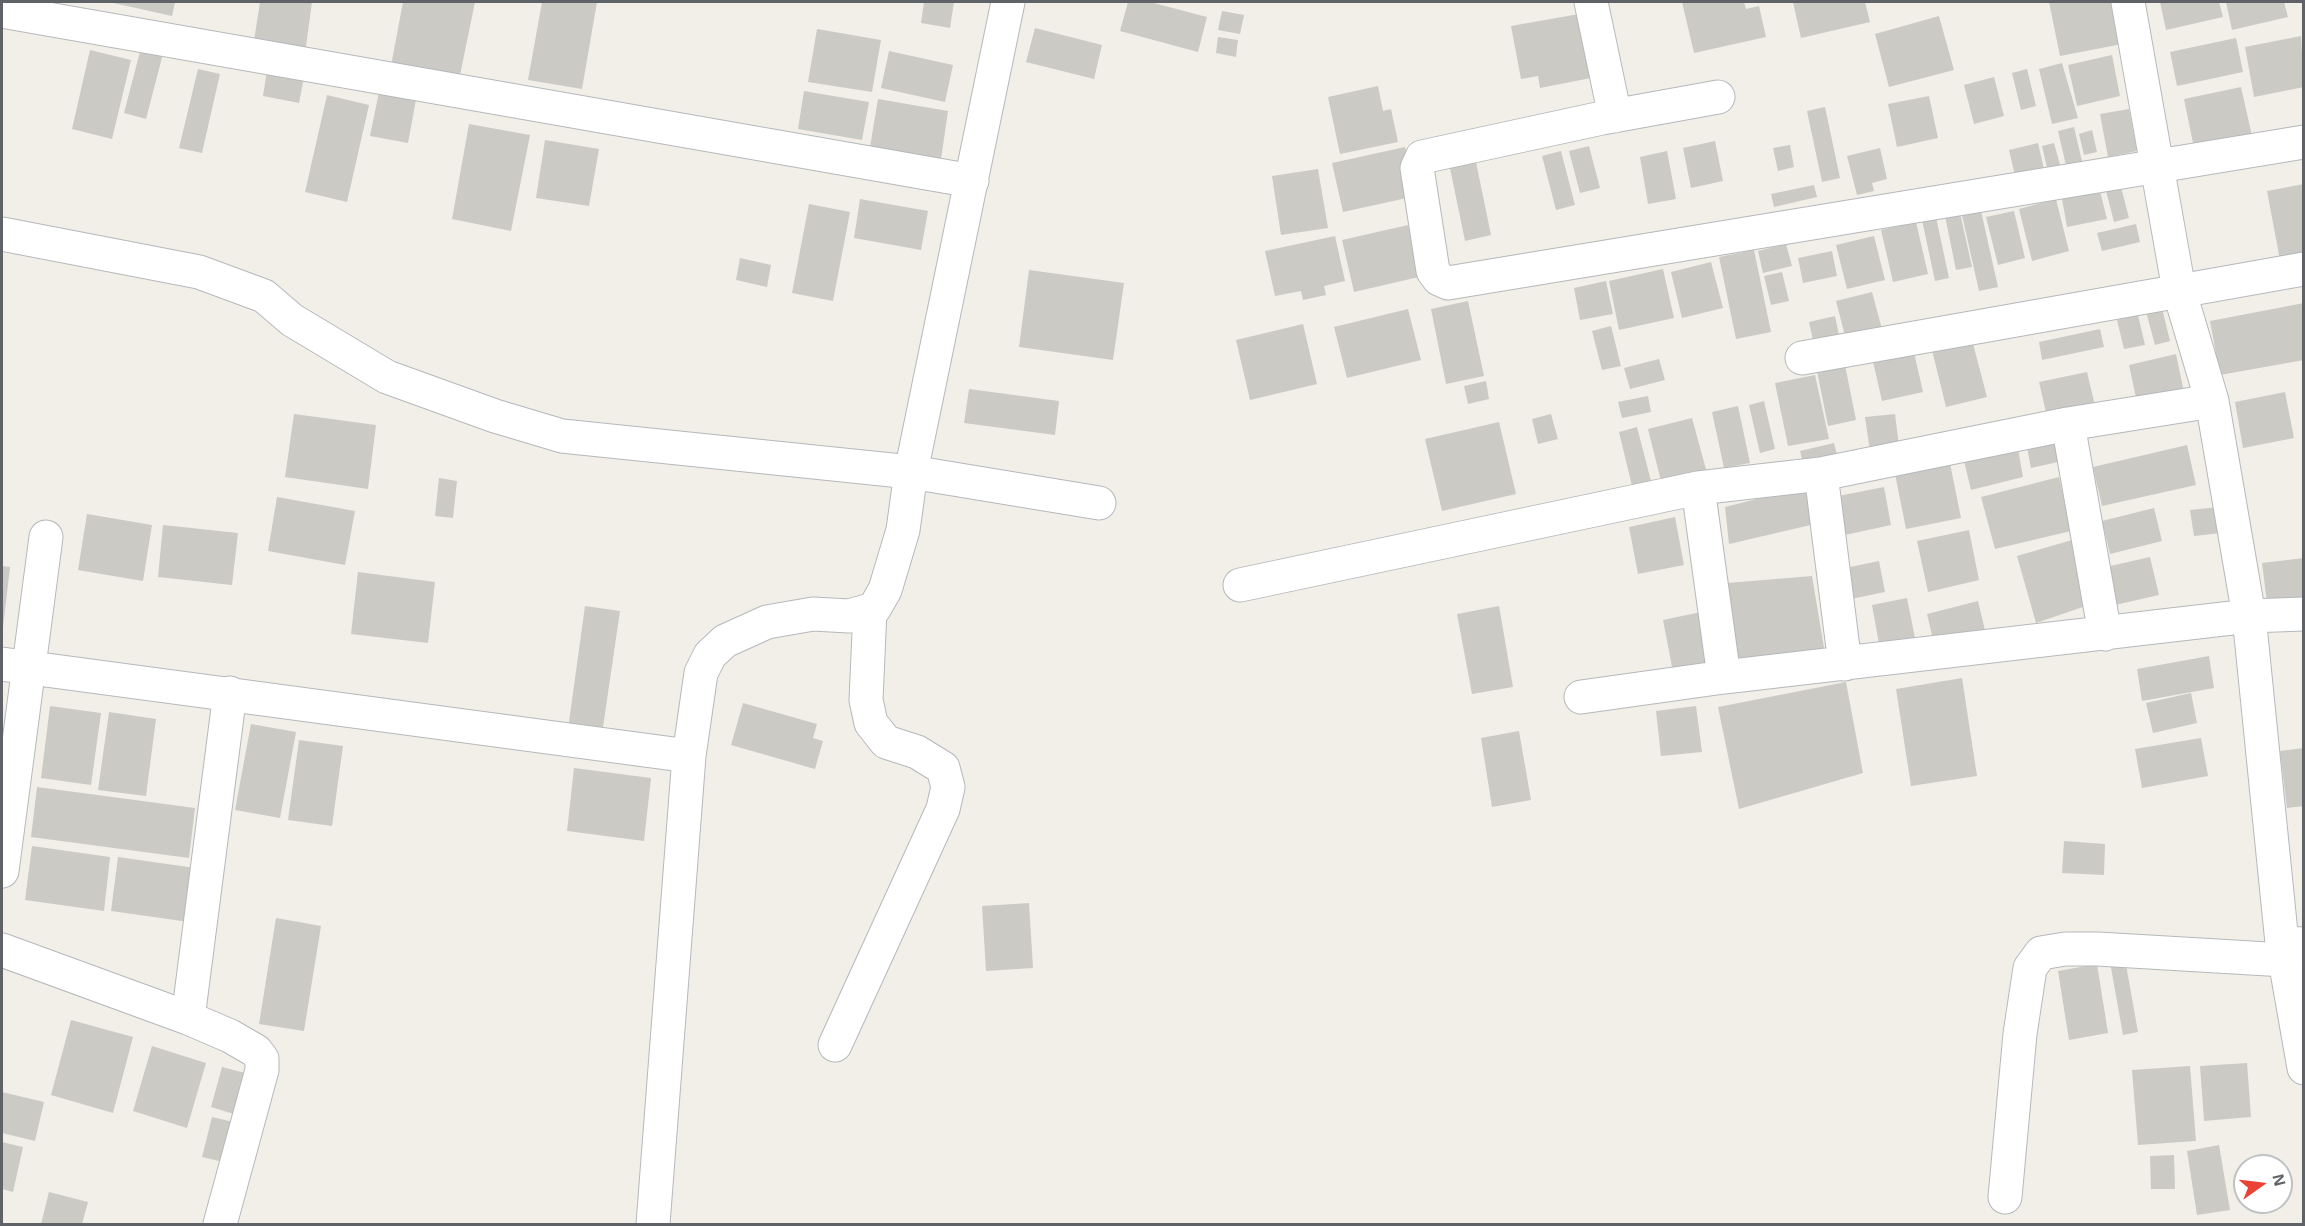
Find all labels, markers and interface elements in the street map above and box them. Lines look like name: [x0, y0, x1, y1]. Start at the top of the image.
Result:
north arrow: [2233, 1154, 2293, 1214]
text: N: [2269, 1172, 2289, 1188]

